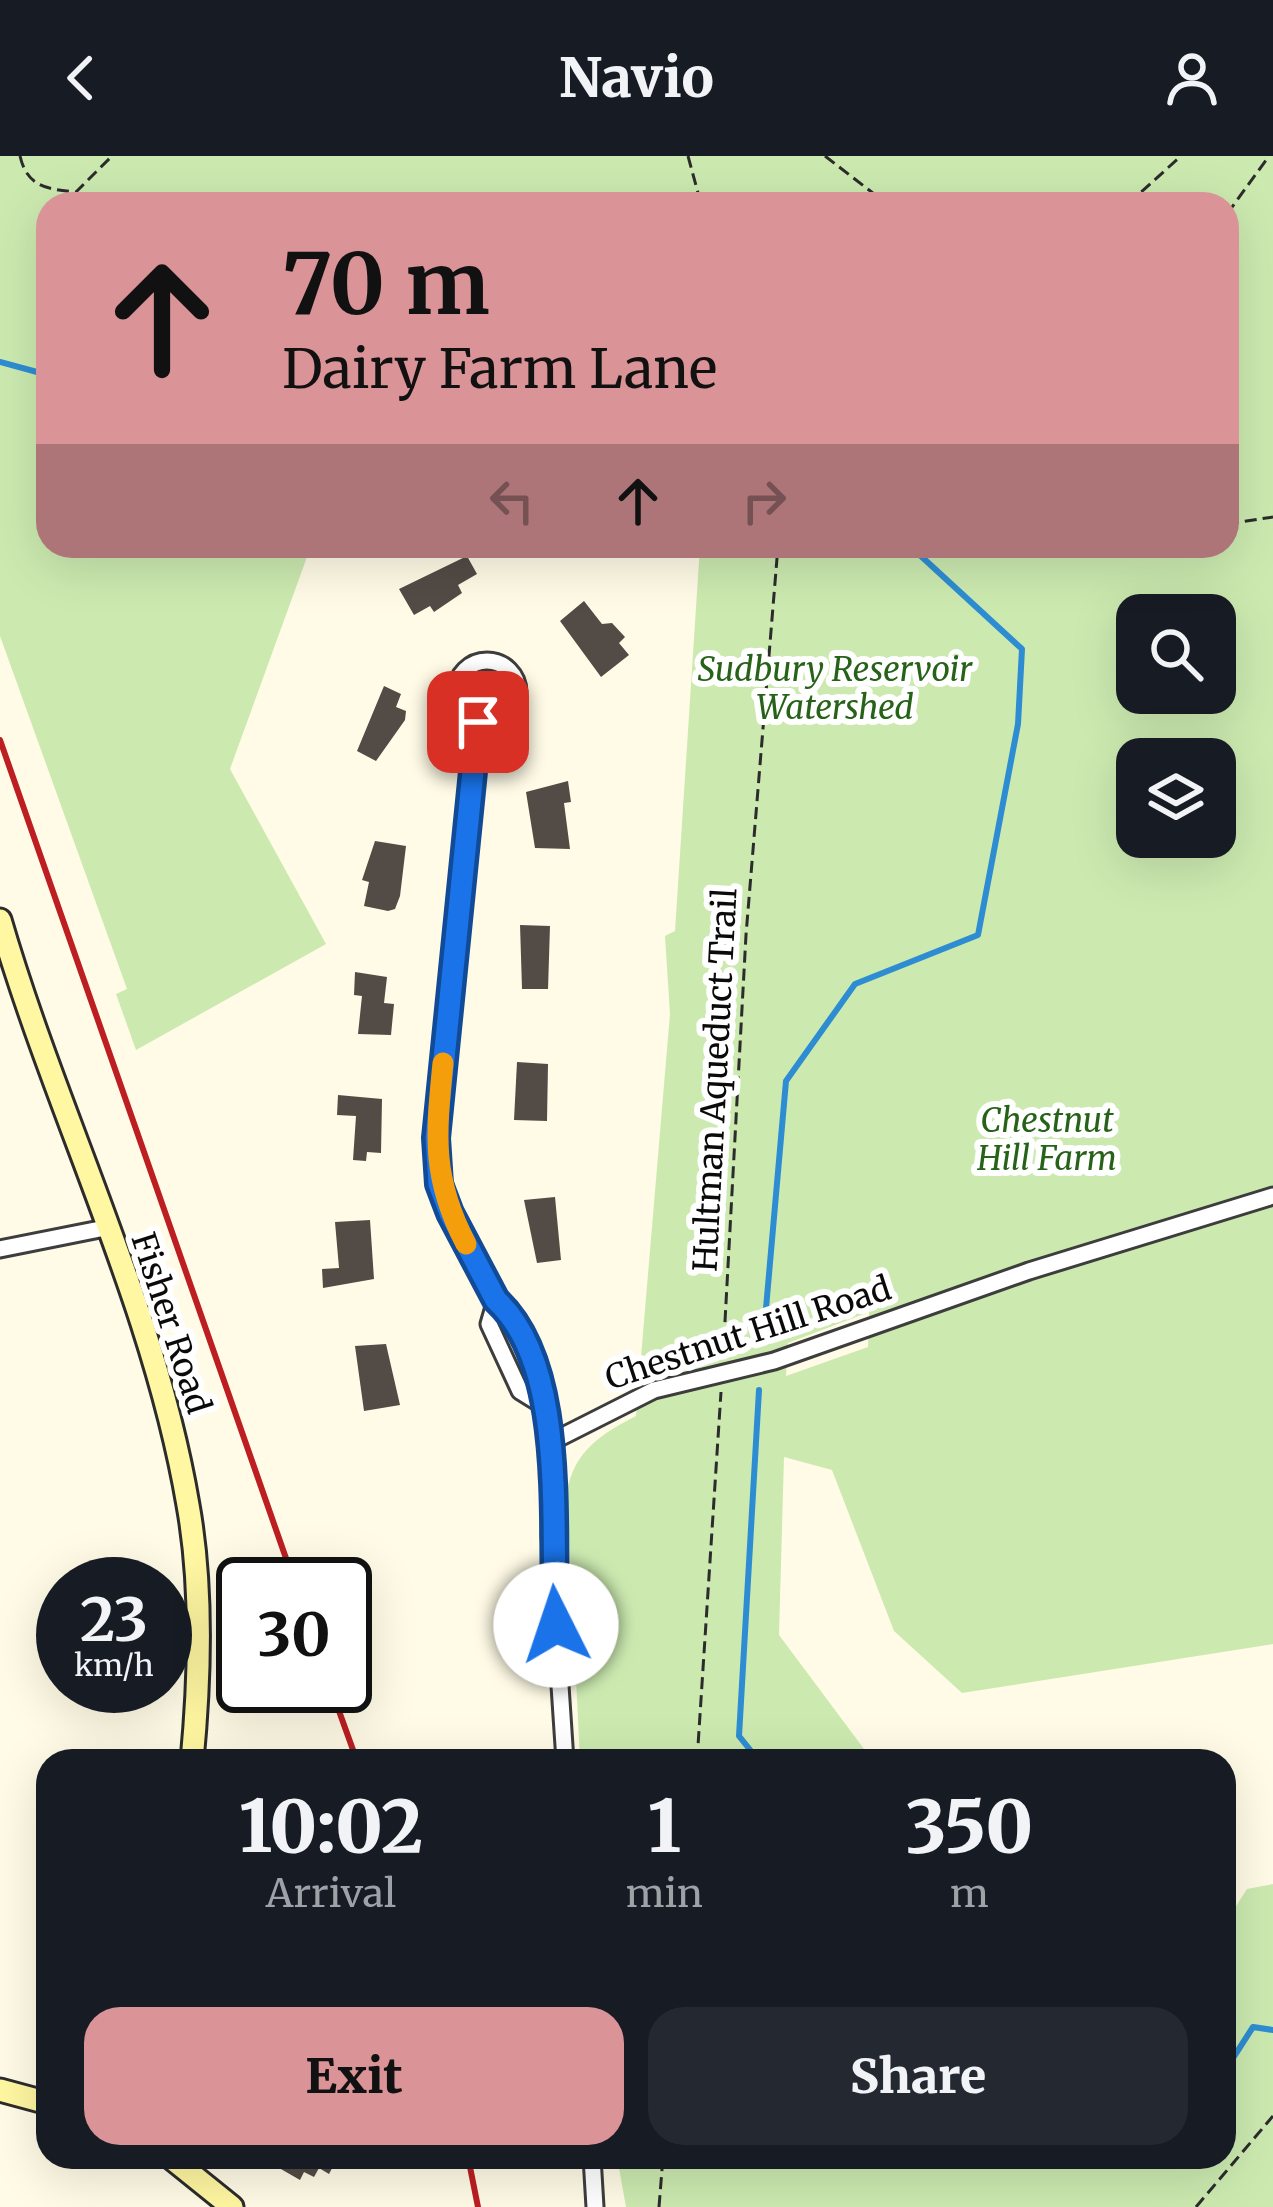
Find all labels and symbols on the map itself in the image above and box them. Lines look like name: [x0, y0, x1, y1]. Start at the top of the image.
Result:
park label: Sudbury Reservoir Watershed: [698, 649, 973, 728]
pin: [427, 671, 529, 773]
street label: Hultman Aqueduct Trail: [684, 887, 746, 1273]
park label: Chestnut Hill Farm: [976, 1100, 1117, 1179]
street label: Fisher Road: [122, 1227, 220, 1419]
street label: Chestnut Hill Road: [600, 1267, 896, 1398]
speed limit sign: 30: [216, 1557, 372, 1713]
position arrow: [493, 1562, 619, 1688]

